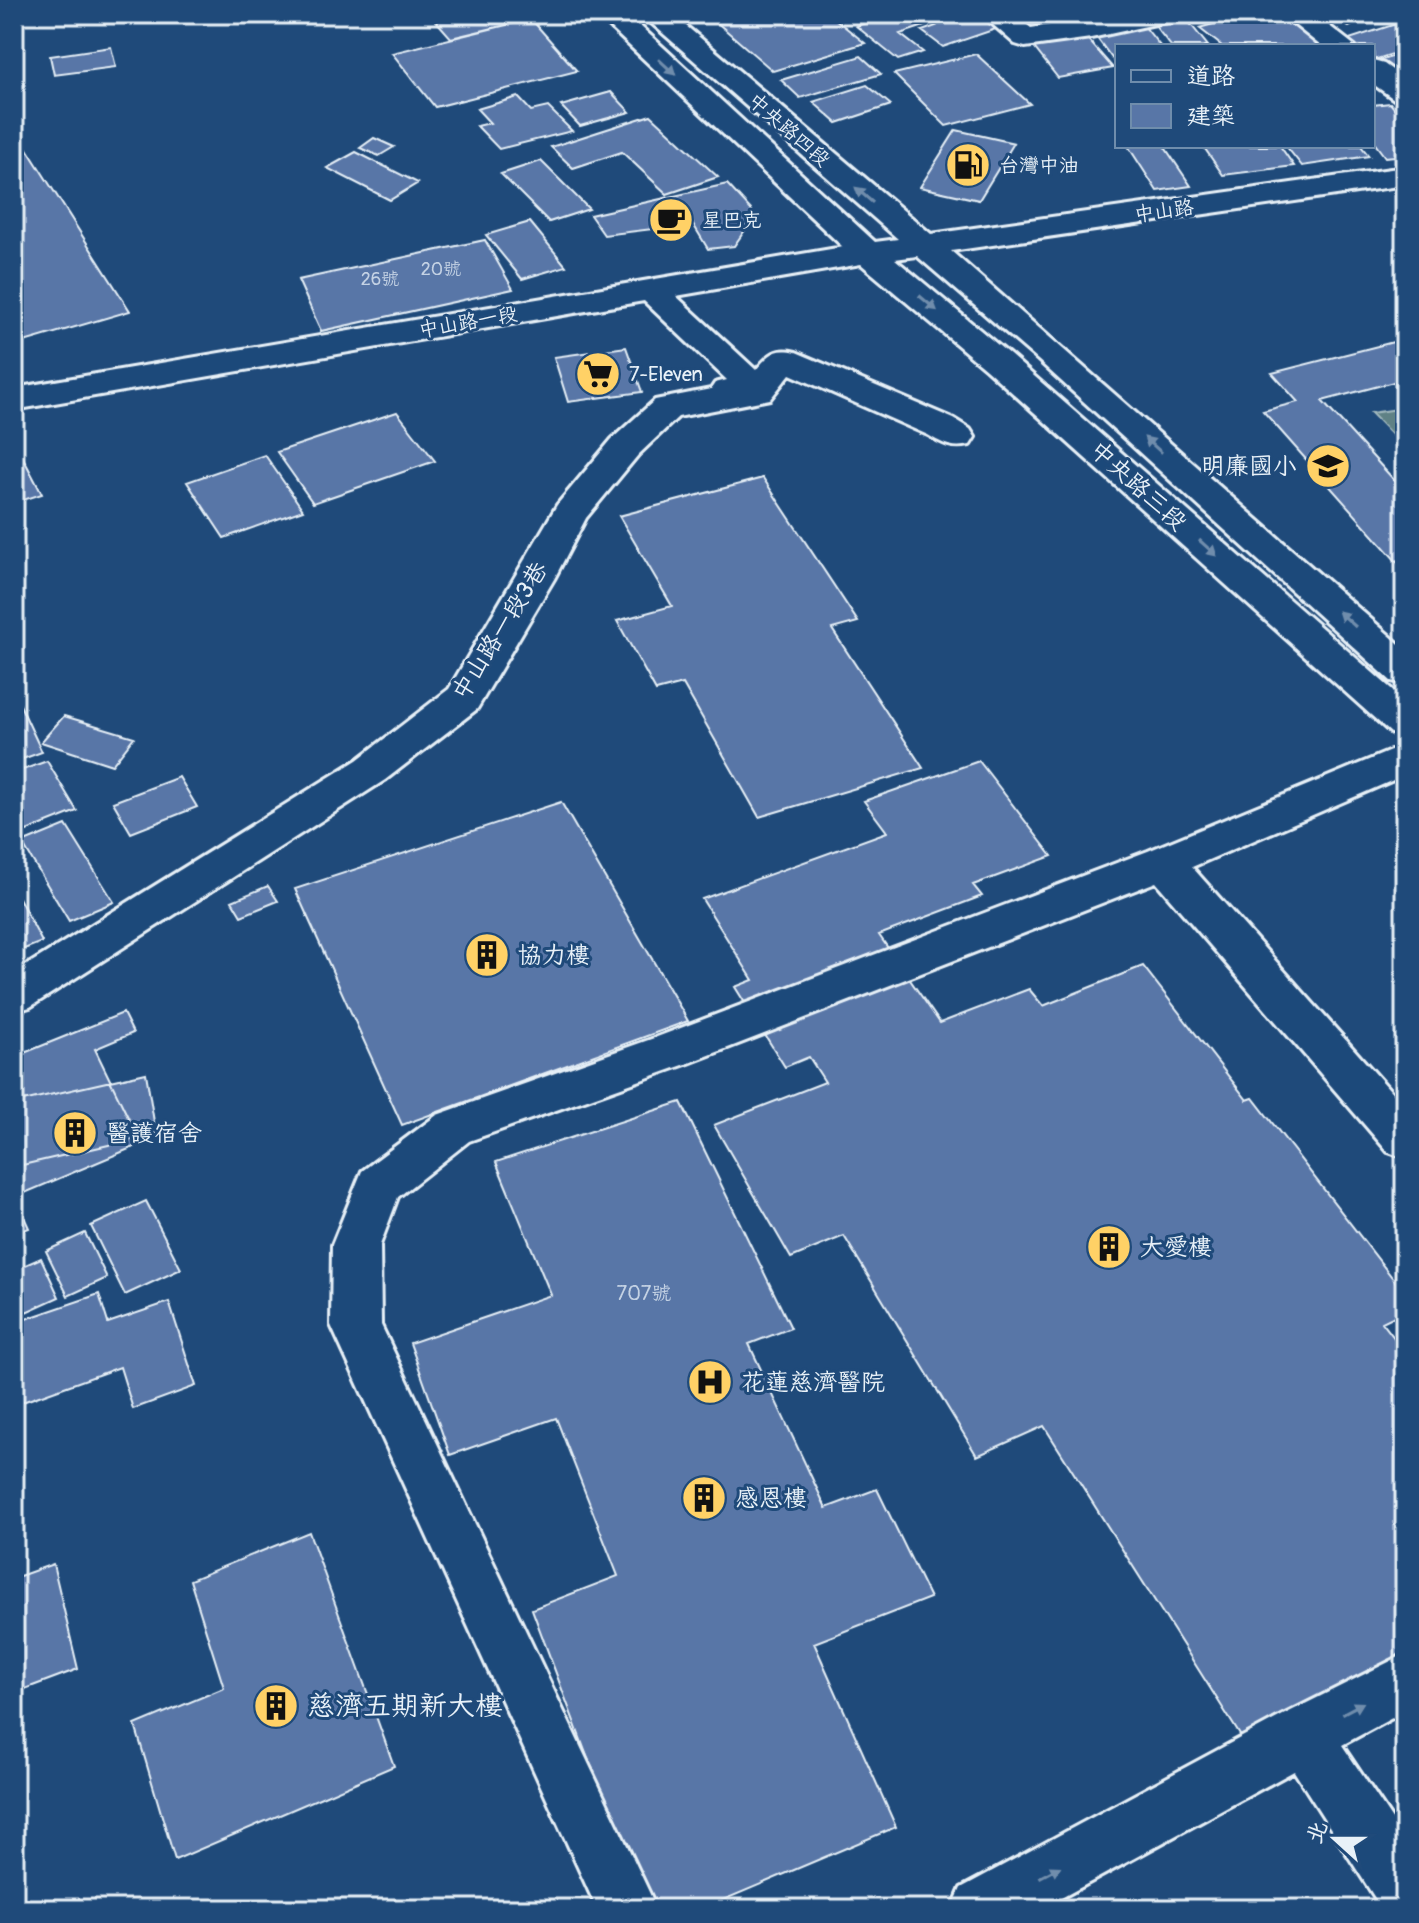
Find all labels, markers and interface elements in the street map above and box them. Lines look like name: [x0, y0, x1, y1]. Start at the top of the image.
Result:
legend: [1115, 44, 1375, 148]
one-way arrow: [657, 57, 676, 76]
text: 道路: [1187, 62, 1235, 91]
street label: 中央路四段: [743, 88, 835, 172]
text: 建築: [1187, 102, 1235, 131]
fuel station icon: 台灣中油: [944, 141, 992, 189]
place label: 台灣中油: [999, 153, 1079, 178]
one-way arrow: [855, 187, 875, 204]
street label: 中山路: [1133, 194, 1196, 228]
cafe icon: 星巴克: [647, 196, 695, 244]
place label: 星巴克: [702, 208, 762, 233]
house number: 20號: [421, 258, 461, 281]
house number: 26號: [361, 268, 399, 291]
one-way arrow: [917, 294, 937, 311]
street label: 中山路一段: [417, 301, 519, 343]
supermarket icon: 7-Eleven: [574, 350, 622, 398]
place label: 7-Eleven: [629, 362, 703, 387]
street label: 中央路三段: [1084, 435, 1192, 537]
one-way arrow: [1144, 437, 1163, 455]
school or university icon: 明廉國小: [1304, 442, 1352, 490]
place label: 明廉國小: [1201, 452, 1297, 481]
one-way arrow: [1198, 538, 1217, 556]
street label: 中山路一段3巷: [446, 557, 554, 705]
one-way arrow: [1337, 610, 1356, 628]
building icon: 協力樓: [463, 931, 511, 979]
place label: 協力樓: [518, 941, 590, 970]
building icon: 醫護宿舍: [51, 1109, 99, 1157]
place label: 醫護宿舍: [106, 1119, 202, 1148]
building icon: 大愛樓: [1085, 1223, 1133, 1271]
place label: 大愛樓: [1140, 1233, 1212, 1262]
house number: 707號: [617, 1281, 671, 1306]
hospital icon: 花蓮慈濟醫院: [686, 1358, 734, 1406]
place label: 花蓮慈濟醫院: [741, 1368, 885, 1397]
building icon: 感恩樓: [680, 1474, 728, 1522]
place label: 感恩樓: [735, 1484, 807, 1513]
building icon: 慈濟五期新大樓: [252, 1682, 300, 1730]
place label: 慈濟五期新大樓: [307, 1689, 503, 1724]
one-way arrow: [1341, 1702, 1364, 1715]
north arrow: [1295, 1799, 1375, 1879]
text: 北: [1300, 1817, 1334, 1847]
one-way arrow: [1039, 1866, 1062, 1879]

